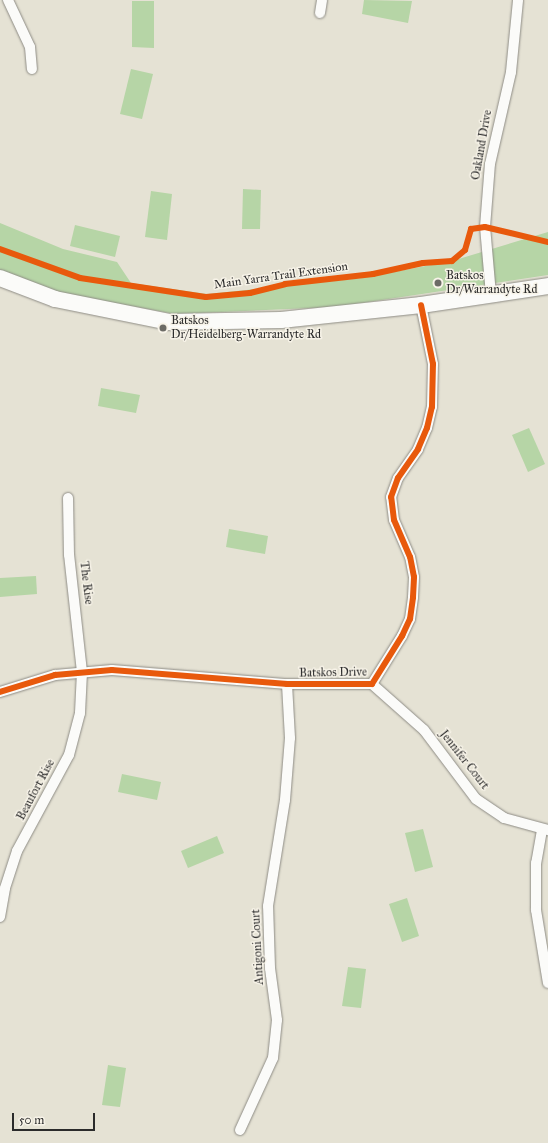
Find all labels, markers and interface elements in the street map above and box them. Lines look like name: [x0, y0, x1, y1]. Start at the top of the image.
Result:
street label: Oakland Drive: [469, 109, 495, 181]
street label: Main Yarra Trail Extension: [213, 259, 349, 293]
place label: Batskos Dr/Warrandyte Rd: [446, 269, 537, 297]
marker: Batskos Dr/Warrandyte Rd: [433, 278, 443, 288]
place label: Batskos Dr/Heidelberg-Warrandyte Rd: [171, 314, 321, 342]
marker: Batskos Dr/Heidelberg-Warrandyte Rd: [158, 323, 168, 333]
street label: The Rise: [76, 561, 96, 605]
street label: Batskos Drive: [299, 665, 367, 681]
street label: Jennifer Court: [436, 727, 492, 793]
street label: Beaufort Rise: [14, 757, 58, 823]
street label: Antigoni Court: [249, 909, 267, 985]
scale bar: [14, 1105, 97, 1131]
text: 50 m: [19, 1113, 44, 1127]

